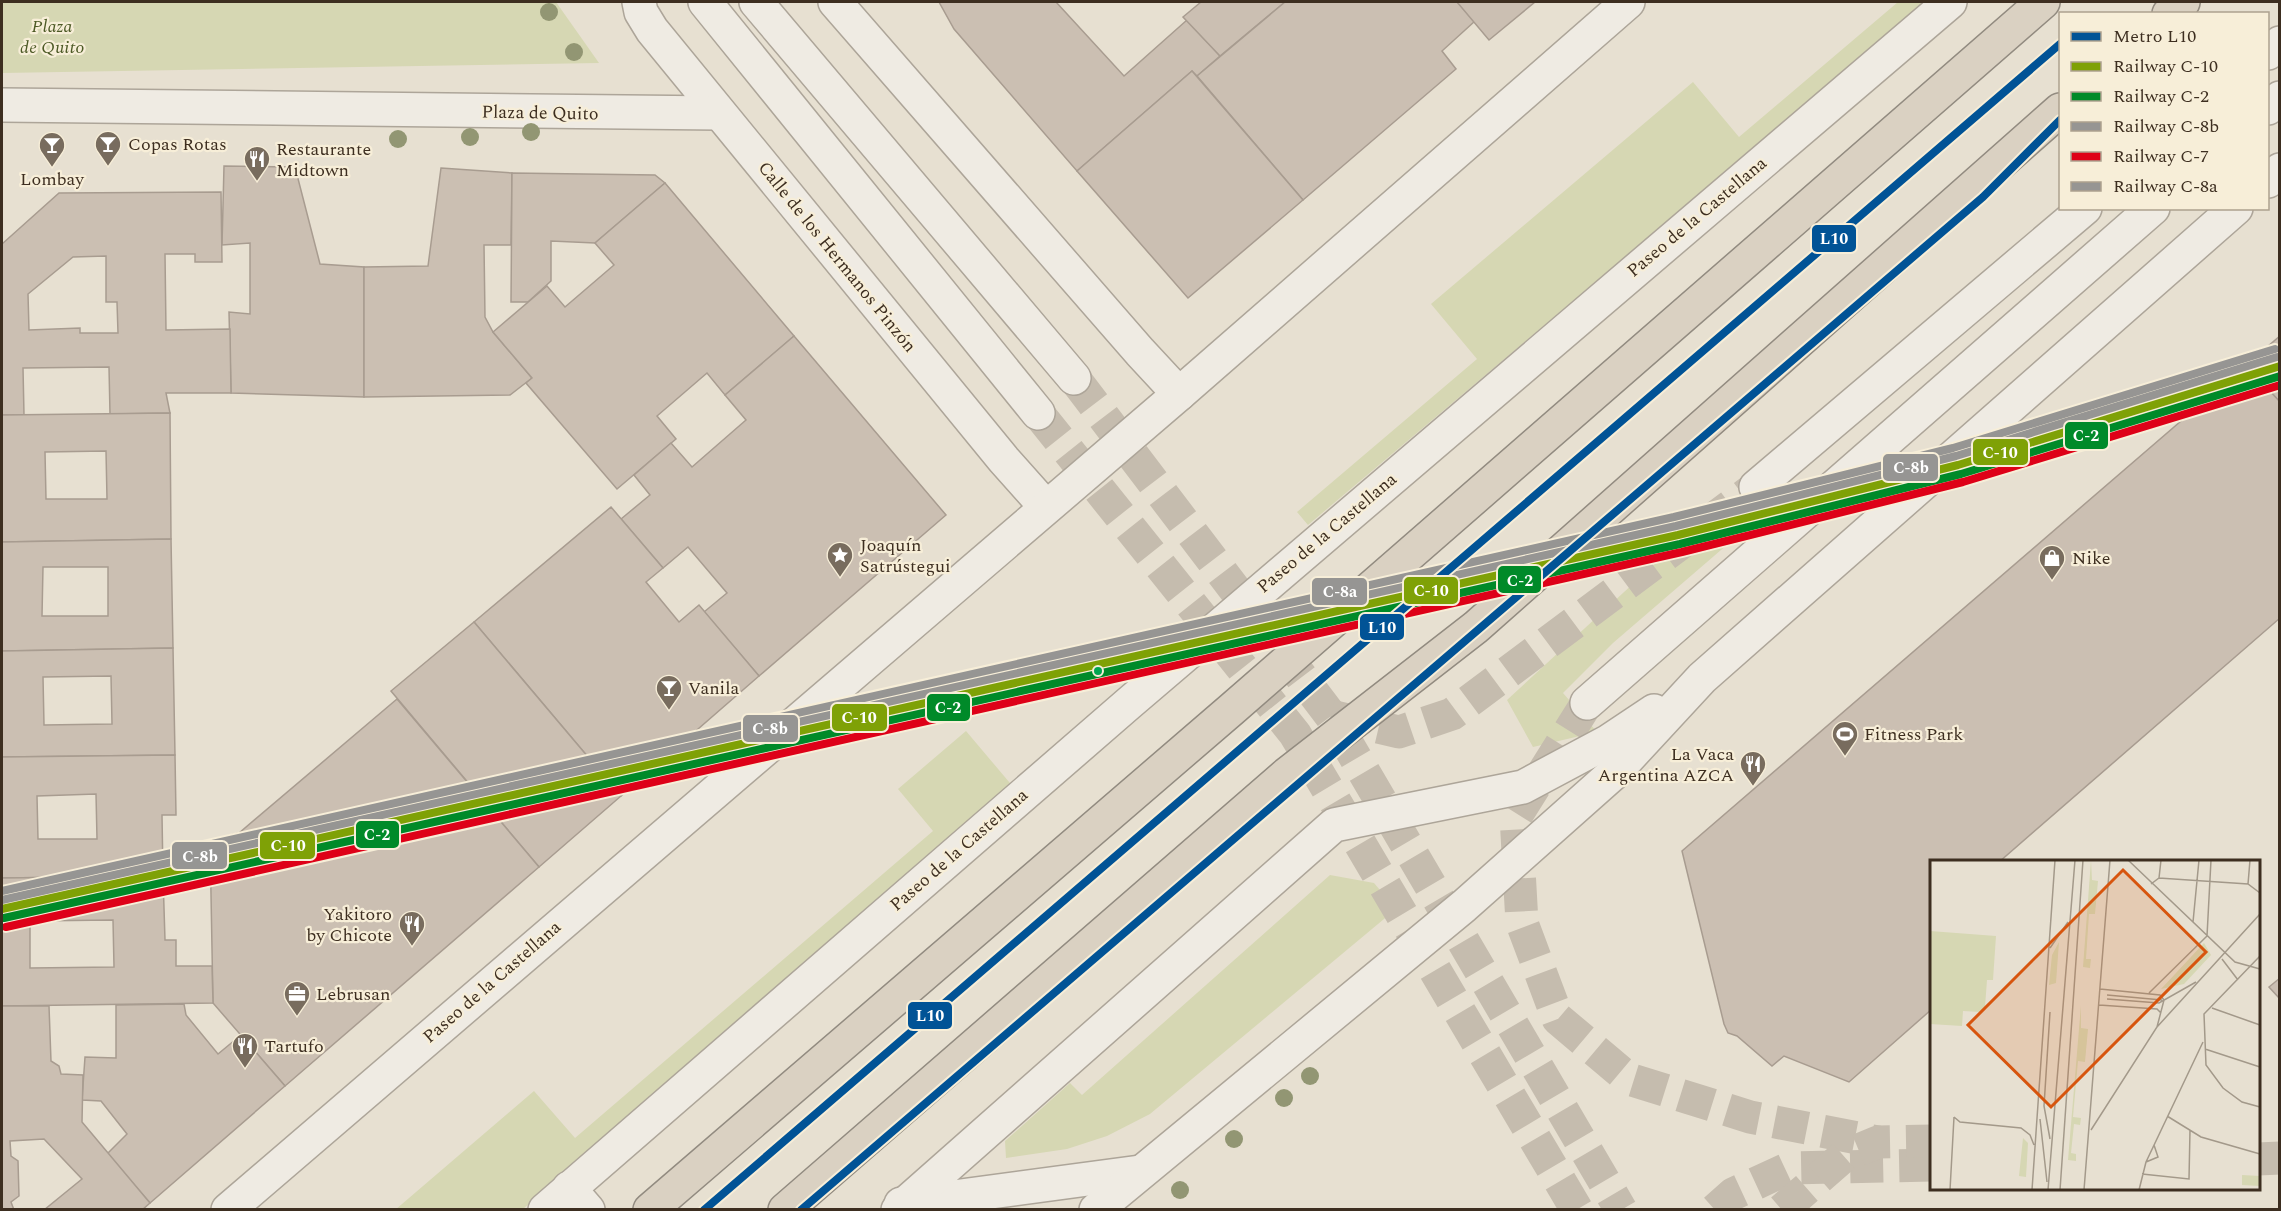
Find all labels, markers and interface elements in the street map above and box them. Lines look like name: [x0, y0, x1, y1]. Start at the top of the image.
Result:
legend: [2059, 12, 2269, 210]
park label: Plaza de Quito: [20, 13, 84, 61]
text: Metro L10: [2113, 23, 2196, 50]
text: Railway C-10: [2113, 53, 2218, 80]
text: Railway C-2: [2113, 83, 2209, 110]
street label: Plaza de Quito: [481, 98, 599, 128]
text: Railway C-8b: [2113, 113, 2219, 140]
bar icon: Copas Rotas: [93, 129, 123, 167]
bar icon: Lombay: [37, 130, 67, 168]
place label: Copas Rotas: [128, 131, 227, 158]
place label: Restaurante Midtown: [276, 136, 371, 184]
text: Railway C-7: [2113, 143, 2209, 170]
restaurant icon: Restaurante Midtown: [242, 144, 272, 182]
street label: Paseo de la Castellana: [1621, 150, 1773, 284]
street label: Calle de los Hermanos Pinzón: [751, 155, 923, 359]
place label: Lombay: [20, 166, 85, 193]
text: Railway C-8a: [2113, 173, 2218, 200]
line badge: L10: [1811, 224, 1857, 253]
text: L10: [1820, 227, 1848, 251]
line badge: C-2: [2064, 421, 2109, 450]
text: C-2: [2073, 424, 2099, 448]
line badge: C-10: [1972, 438, 2029, 466]
text: C-10: [1982, 441, 2018, 465]
line badge: C-8b: [1882, 453, 1939, 482]
text: C-8b: [1893, 456, 1929, 480]
street label: Paseo de la Castellana: [1251, 466, 1403, 600]
place label: Joaquín Satrústegui: [860, 532, 951, 580]
place icon: Joaquín Satrústegui: [825, 540, 855, 578]
shop icon: Nike: [2037, 543, 2067, 581]
place label: Nike: [2072, 545, 2110, 572]
line badge: C-2: [1497, 565, 1542, 594]
text: C-2: [1507, 569, 1533, 593]
line badge: C-10: [1403, 576, 1459, 605]
line badge: C-8a: [1311, 577, 1368, 606]
text: C-10: [1413, 579, 1449, 603]
text: C-8a: [1323, 580, 1358, 604]
line badge: L10: [1359, 613, 1405, 641]
text: L10: [1368, 616, 1396, 640]
unlabelled marker: [1092, 665, 1104, 677]
bar icon: Vanila: [654, 673, 684, 711]
place label: Vanila: [688, 675, 740, 702]
line badge: C-2: [926, 693, 971, 722]
text: C-2: [935, 696, 961, 720]
line badge: C-10: [831, 703, 888, 732]
text: C-10: [841, 706, 877, 730]
line badge: C-8b: [742, 714, 799, 743]
text: C-8b: [752, 717, 788, 741]
sports icon: Fitness Park: [1830, 719, 1860, 757]
place label: Fitness Park: [1864, 721, 1963, 748]
place label: La Vaca Argentina AZCA: [1598, 741, 1734, 789]
restaurant icon: La Vaca Argentina AZCA: [1738, 749, 1768, 787]
street label: Paseo de la Castellana: [884, 782, 1034, 918]
line badge: C-2: [355, 820, 400, 849]
text: C-2: [364, 823, 390, 847]
line badge: C-10: [259, 831, 316, 860]
text: C-10: [270, 834, 306, 858]
line badge: C-8b: [171, 841, 228, 870]
text: C-8b: [182, 845, 218, 869]
inset map: [1930, 860, 2260, 1190]
place label: Yakitoro by Chicote: [306, 901, 392, 949]
restaurant icon: Yakitoro by Chicote: [397, 909, 427, 947]
street label: Paseo de la Castellana: [417, 914, 567, 1050]
office icon: Lebrusan: [282, 979, 312, 1017]
place label: Lebrusan: [316, 981, 390, 1008]
line badge: L10: [907, 1001, 953, 1030]
text: L10: [916, 1004, 944, 1028]
restaurant icon: Tartufo: [230, 1031, 260, 1069]
place label: Tartufo: [264, 1033, 324, 1060]

